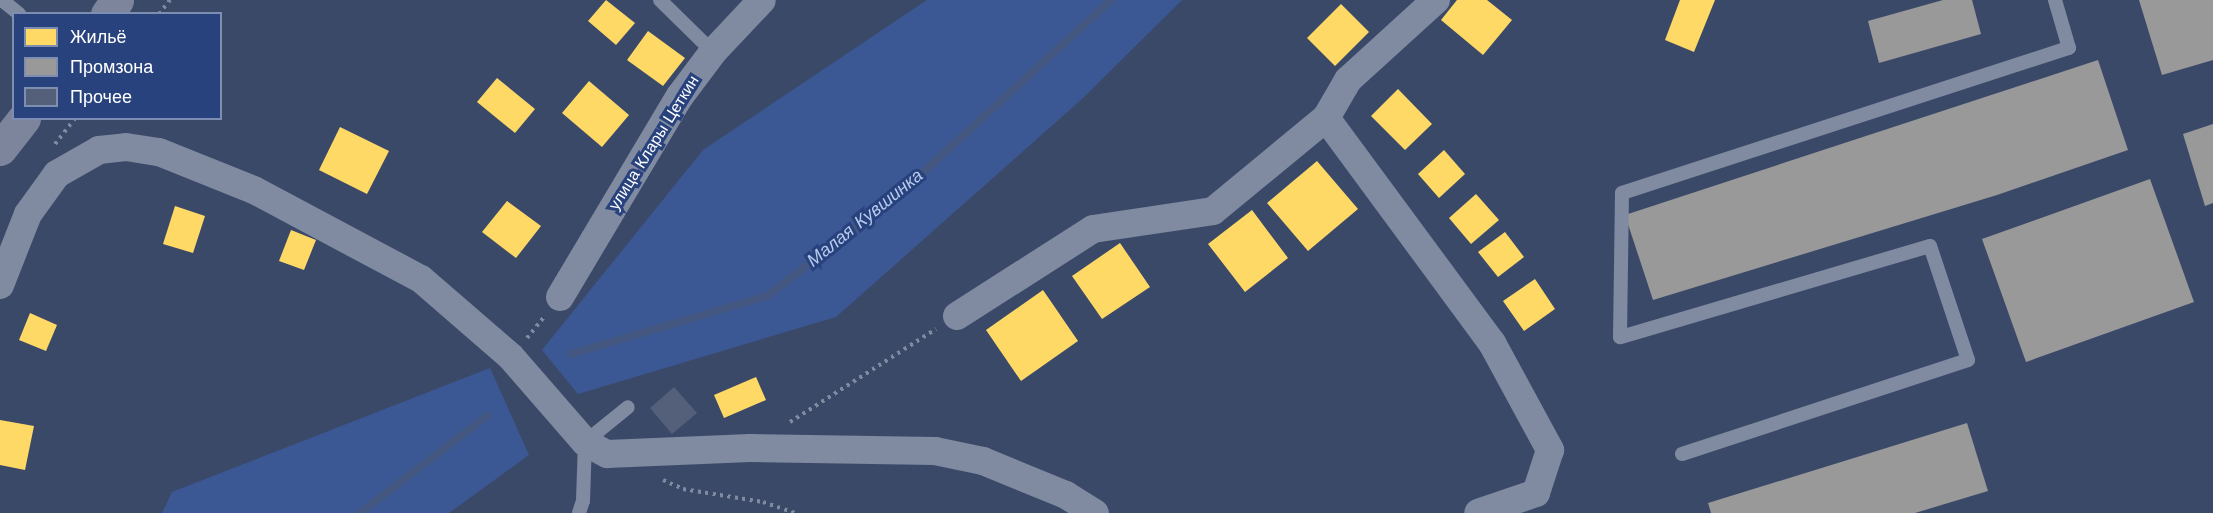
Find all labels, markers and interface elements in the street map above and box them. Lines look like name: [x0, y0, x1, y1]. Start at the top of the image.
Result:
legend: [12, 12, 222, 120]
text: Жильё: [70, 26, 127, 47]
text: Промзона: [70, 56, 153, 77]
street label: улица Клары Цеткин: [605, 72, 703, 214]
text: Прочее: [70, 86, 132, 107]
water label: Малая Кувшинка: [803, 165, 927, 271]

